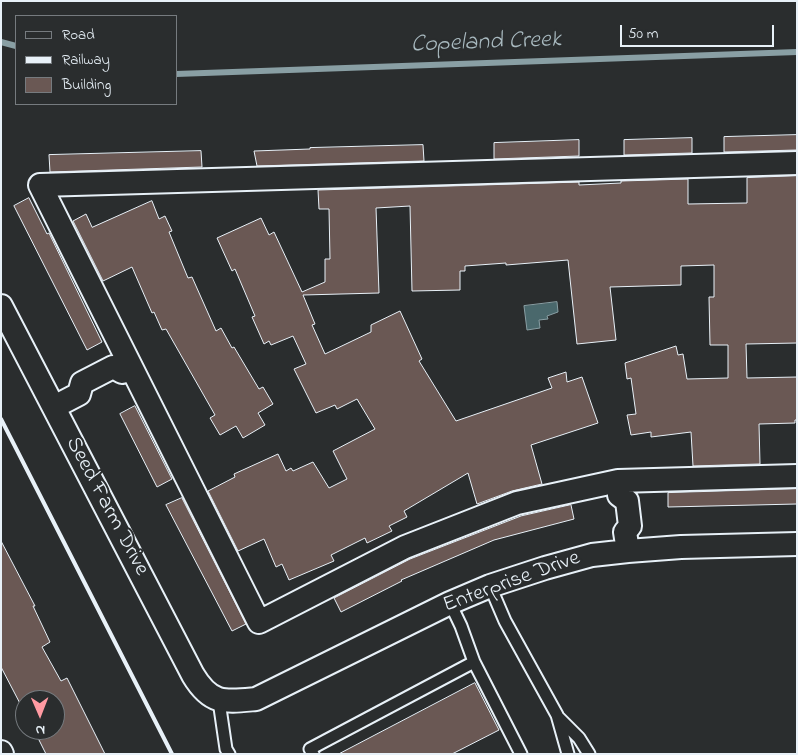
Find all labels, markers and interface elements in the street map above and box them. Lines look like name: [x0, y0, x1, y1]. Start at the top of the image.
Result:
legend: [15, 15, 178, 105]
scale bar: [623, 15, 777, 47]
text: 50 m: [628, 23, 658, 45]
text: Road: [62, 24, 95, 46]
water label: Copeland Creek: [410, 27, 562, 61]
text: Railway: [62, 49, 110, 71]
text: Building: [62, 74, 111, 96]
street label: Seed Farm Drive: [58, 433, 154, 581]
street label: Enterprise Drive: [440, 546, 584, 620]
north arrow: [15, 690, 65, 740]
text: N: [35, 719, 45, 740]

